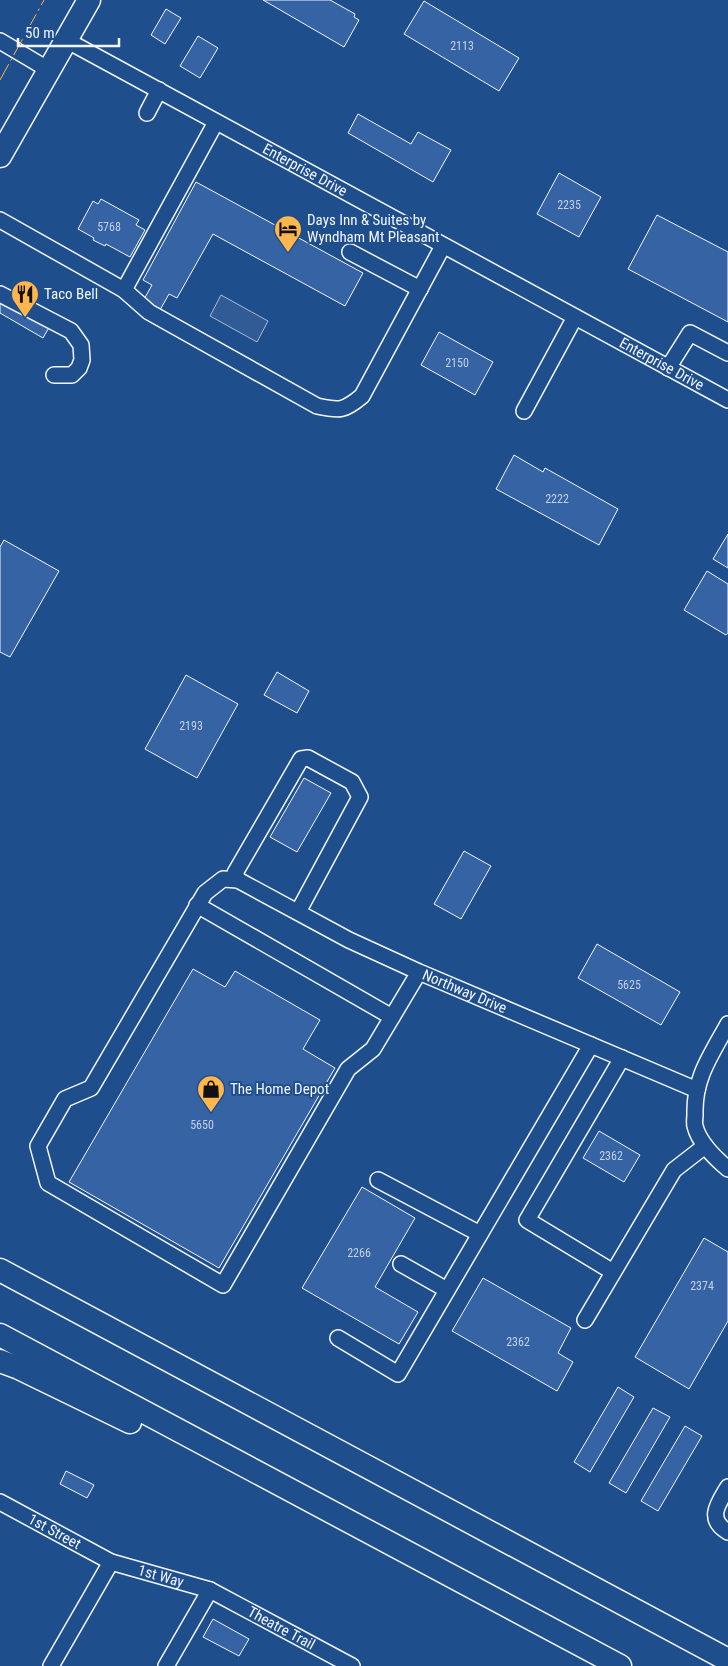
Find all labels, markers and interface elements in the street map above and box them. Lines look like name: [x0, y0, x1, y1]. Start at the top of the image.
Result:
scale bar: [18, 15, 119, 47]
text: 50 m: [25, 24, 55, 42]
house number: 2113: [450, 39, 474, 53]
street label: Enterprise Drive: [260, 140, 350, 200]
house number: 2235: [557, 198, 581, 212]
place label: Days Inn & Suites by Wyndham Mt Pleasant: [307, 211, 439, 246]
hotel icon: Days Inn & Suites by Wyndham Mt Pleasant: [273, 214, 303, 253]
house number: 5768: [97, 220, 121, 234]
restaurant icon: Taco Bell: [10, 279, 40, 318]
place label: Taco Bell: [44, 285, 98, 303]
street label: Enterprise Drive: [616, 334, 707, 394]
house number: 2150: [445, 356, 469, 370]
house number: 2222: [545, 492, 569, 506]
house number: 2193: [179, 719, 203, 733]
street label: Northway Drive: [420, 966, 510, 1017]
house number: 5625: [617, 978, 641, 992]
shop icon: The Home Depot: [196, 1074, 226, 1113]
place label: The Home Depot: [230, 1080, 329, 1098]
house number: 5650: [190, 1118, 214, 1132]
house number: 2362: [599, 1149, 623, 1163]
house number: 2266: [347, 1246, 371, 1260]
house number: 2374: [690, 1279, 714, 1293]
house number: 2362: [506, 1335, 530, 1349]
street label: 1st Street: [25, 1510, 84, 1553]
street label: 1st Way: [136, 1561, 186, 1591]
street label: Theatre Trail: [244, 1603, 318, 1654]

